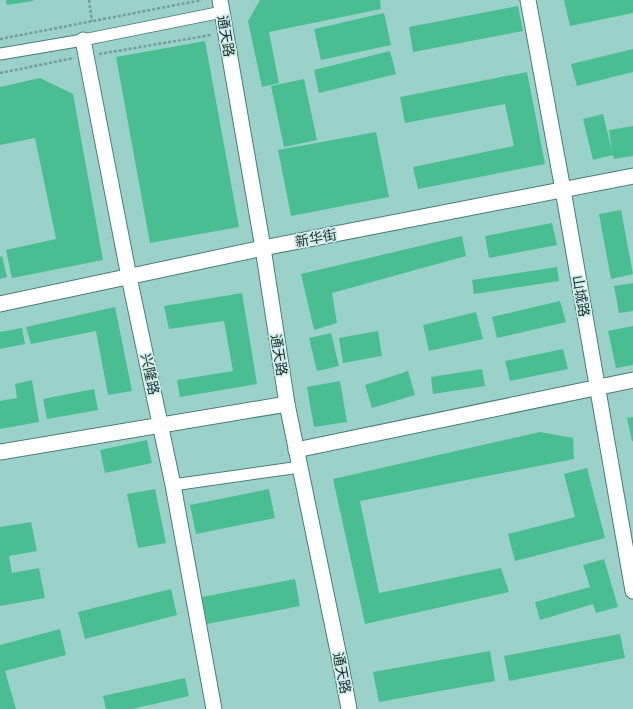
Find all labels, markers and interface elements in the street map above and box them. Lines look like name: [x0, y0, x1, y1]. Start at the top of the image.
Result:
street label: 通天路: [213, 14, 238, 58]
street label: 新华街: [294, 226, 338, 251]
street label: 山城路: [568, 274, 593, 318]
street label: 通天路: [267, 333, 290, 377]
street label: 兴隆路: [137, 352, 162, 396]
street label: 通天路: [329, 651, 354, 695]

